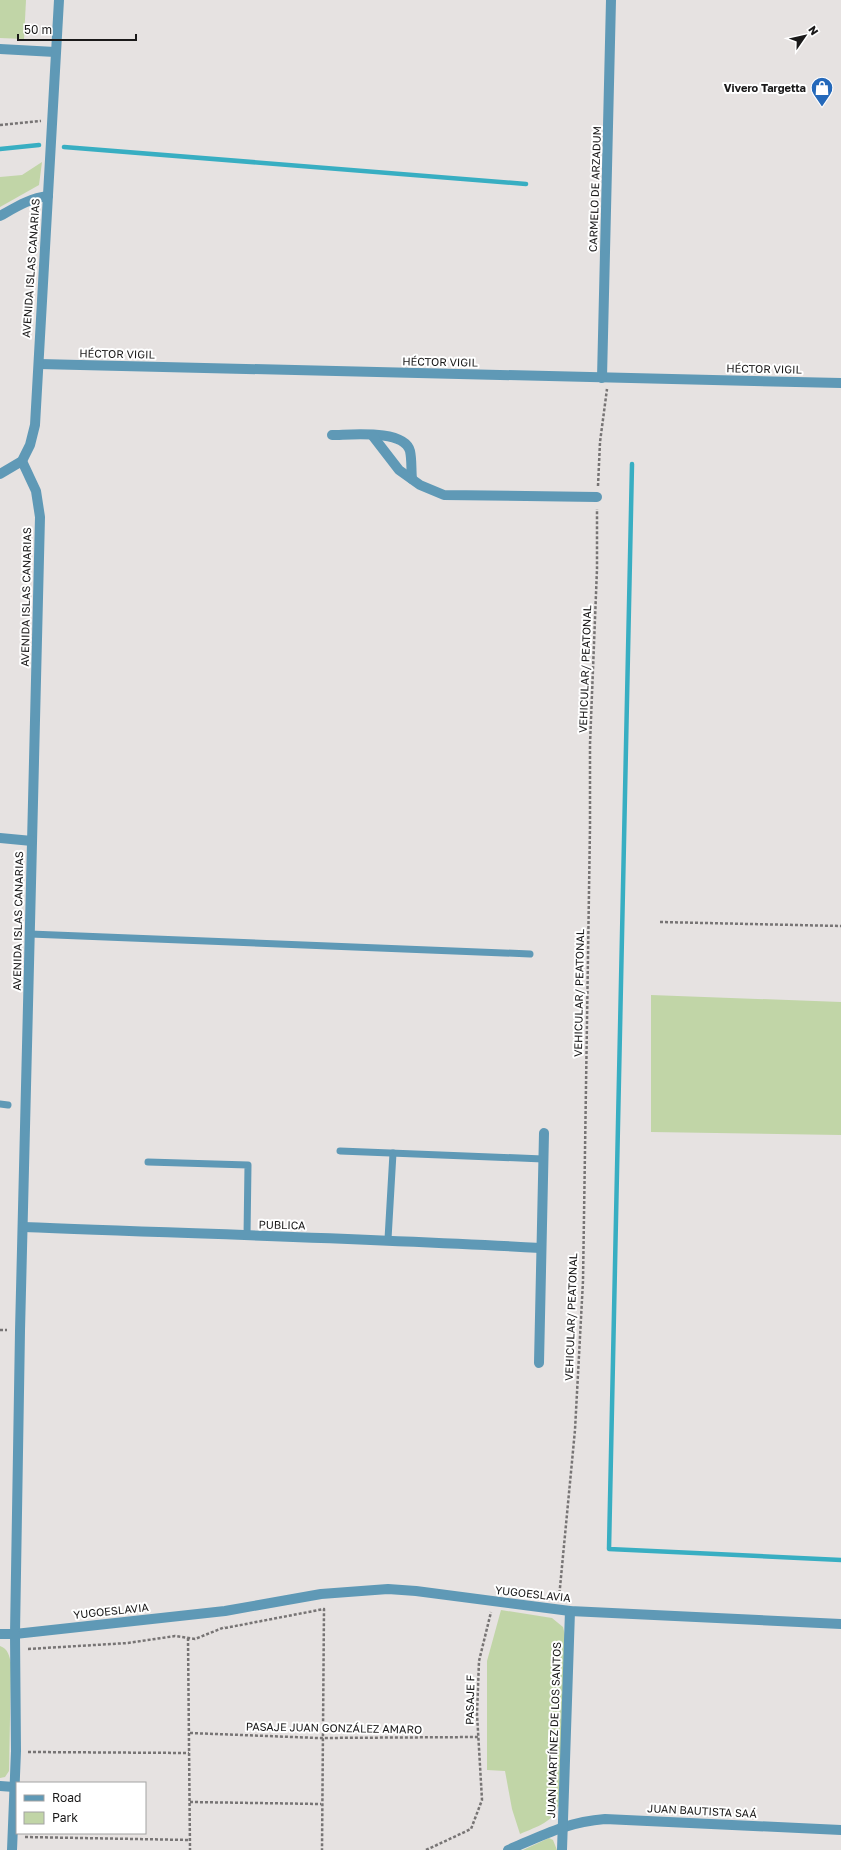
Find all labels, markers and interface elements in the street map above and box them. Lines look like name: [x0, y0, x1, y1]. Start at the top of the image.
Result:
scale bar: [18, 16, 136, 42]
north arrow: [785, 16, 825, 56]
text: 50 m: [24, 22, 52, 37]
text: N: [806, 23, 821, 37]
shop icon: Vivero Targetta: [809, 75, 835, 108]
place label: Vivero Targetta: [724, 81, 806, 94]
street label: CARMELO DE ARZADUM: [586, 126, 603, 252]
street label: AVENIDA ISLAS CANARIAS: [19, 198, 42, 338]
street label: HÉCTOR VIGIL: [79, 346, 156, 361]
street label: HÉCTOR VIGIL: [402, 354, 479, 369]
street label: HÉCTOR VIGIL: [726, 361, 803, 376]
street label: AVENIDA ISLAS CANARIAS: [18, 527, 33, 667]
street label: VEHICULAR/ PEATONAL: [576, 604, 593, 733]
street label: AVENIDA ISLAS CANARIAS: [10, 851, 25, 991]
street label: VEHICULAR/ PEATONAL: [571, 928, 586, 1057]
street label: PUBLICA: [258, 1218, 306, 1231]
street label: VEHICULAR/ PEATONAL: [562, 1252, 579, 1381]
street label: YUGOESLAVIA: [495, 1583, 572, 1604]
street label: YUGOESLAVIA: [73, 1600, 150, 1621]
street label: JUAN MARTÍNEZ DE LOS SANTOS: [544, 1642, 563, 1818]
street label: PASAJE F: [463, 1674, 476, 1725]
street label: PASAJE JUAN GONZÁLEZ AMARO: [246, 1719, 422, 1736]
legend: [16, 1782, 146, 1834]
text: Road: [52, 1790, 81, 1805]
street label: JUAN BAUTISTA SAÁ: [647, 1801, 758, 1820]
text: Park: [52, 1810, 78, 1825]

